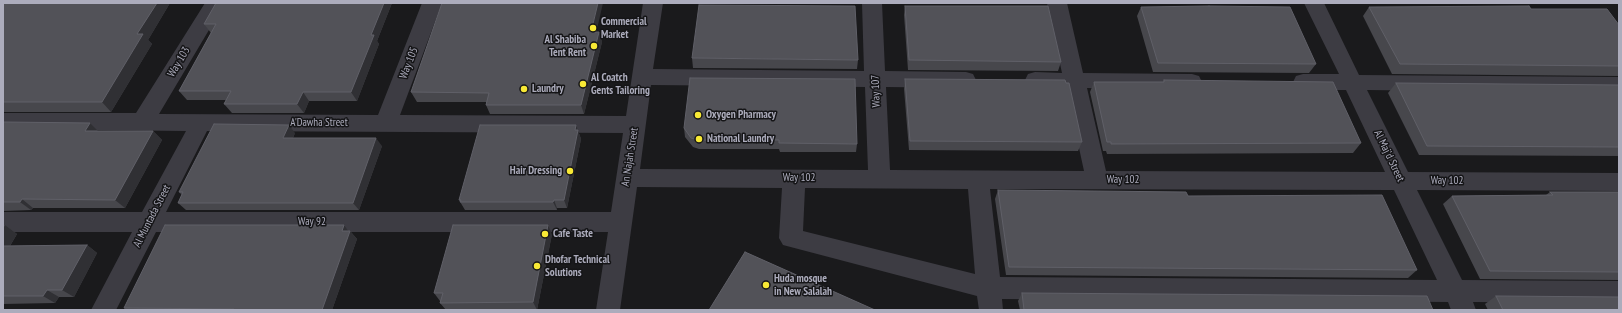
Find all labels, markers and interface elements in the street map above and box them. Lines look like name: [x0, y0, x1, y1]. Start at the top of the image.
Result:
place label: Commercial Market: [601, 15, 647, 41]
marker: Commercial Market: [588, 23, 598, 33]
place label: Al Shabiba Tent Rent: [544, 33, 586, 59]
marker: Al Shabiba Tent Rent: [589, 41, 599, 51]
street label: Way 103: [165, 45, 193, 79]
street label: Way 105: [397, 45, 421, 81]
place label: Al Coatch Gents Tailoring: [591, 71, 650, 97]
street label: Way 107: [869, 74, 883, 108]
marker: Al Coatch Gents Tailoring: [578, 79, 588, 89]
place label: Laundry: [532, 82, 564, 96]
marker: Laundry: [519, 84, 529, 94]
place label: Oxygen Pharmacy: [706, 108, 776, 122]
marker: Oxygen Pharmacy: [693, 110, 703, 120]
street label: A'Dawha Street: [290, 116, 348, 130]
street label: An Najah Street: [619, 127, 641, 187]
street label: Al Maj'd Street: [1371, 128, 1407, 184]
place label: National Laundry: [707, 132, 774, 146]
marker: National Laundry: [694, 134, 704, 144]
place label: Hair Dressing: [510, 164, 562, 178]
marker: Hair Dressing: [565, 166, 575, 176]
street label: Way 102: [783, 171, 815, 185]
street label: Way 102: [1107, 173, 1139, 187]
street label: Way 102: [1431, 174, 1463, 188]
street label: Al Muntada Street: [131, 183, 173, 249]
street label: Way 92: [298, 215, 326, 229]
place label: Cafe Taste: [553, 227, 593, 241]
marker: Cafe Taste: [540, 229, 550, 239]
place label: Dhofar Technical Solutions: [545, 253, 610, 279]
marker: Dhofar Technical Solutions: [532, 261, 542, 271]
place label: Huda mosque in New Salalah: [774, 272, 832, 298]
marker: Huda mosque in New Salalah: [761, 280, 771, 290]

